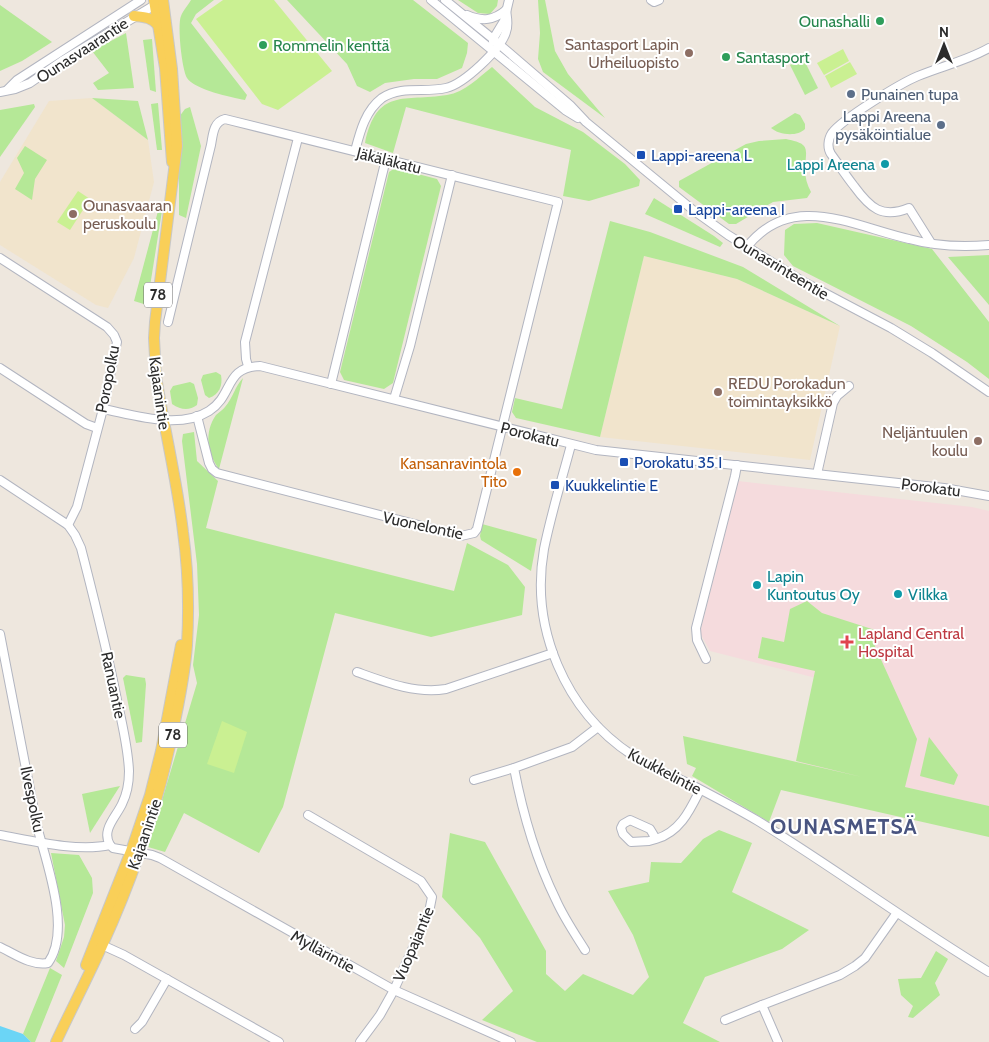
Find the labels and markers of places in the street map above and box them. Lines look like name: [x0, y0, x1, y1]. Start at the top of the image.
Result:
place label: Ounashalli: [799, 12, 870, 31]
marker: Ounashalli: [874, 15, 886, 27]
place label: Santasport Lapin Urheiluopisto: [565, 35, 679, 72]
place label: Rommelin kenttä: [273, 36, 390, 55]
marker: Rommelin kenttä: [257, 39, 269, 51]
marker: Santasport Lapin Urheiluopisto: [683, 47, 695, 59]
place label: Santasport: [736, 48, 810, 67]
marker: Santasport: [720, 51, 732, 63]
place label: Punainen tupa: [861, 85, 959, 104]
marker: Punainen tupa: [845, 88, 857, 100]
place label: Lappi Areena pysäköintialue: [835, 107, 931, 144]
marker: Lappi Areena pysäköintialue: [935, 119, 947, 131]
place label: Lappi-areena L: [651, 146, 752, 165]
marker: Lappi-areena L: [635, 149, 647, 161]
place label: Lappi Areena: [787, 155, 875, 174]
marker: Lappi Areena: [879, 158, 891, 170]
place label: Ounasvaaran peruskoulu: [83, 196, 172, 233]
place label: Lappi-areena I: [688, 200, 785, 219]
marker: Lappi-areena I: [672, 203, 684, 215]
marker: Ounasvaaran peruskoulu: [67, 208, 79, 220]
place label: REDU Porokadun toimintayksikkö: [728, 374, 846, 411]
marker: REDU Porokadun toimintayksikkö: [712, 386, 724, 398]
place label: Neljäntuulen koulu: [882, 423, 968, 460]
marker: Neljäntuulen koulu: [972, 435, 984, 447]
place label: Porokatu 35 I: [634, 453, 722, 472]
place label: Kansanravintola Tito: [400, 454, 507, 491]
marker: Porokatu 35 I: [618, 456, 630, 468]
marker: Kansanravintola Tito: [511, 466, 523, 478]
place label: Kuukkelintie E: [565, 476, 658, 495]
marker: Kuukkelintie E: [549, 479, 561, 491]
place label: Lapin Kuntoutus Oy: [767, 567, 860, 604]
marker: Lapin Kuntoutus Oy: [751, 579, 763, 591]
place label: Vilkka: [908, 585, 948, 604]
marker: Vilkka: [892, 588, 904, 600]
place label: Lapland Central Hospital: [858, 624, 964, 661]
marker: Lapland Central Hospital: [840, 635, 854, 649]

